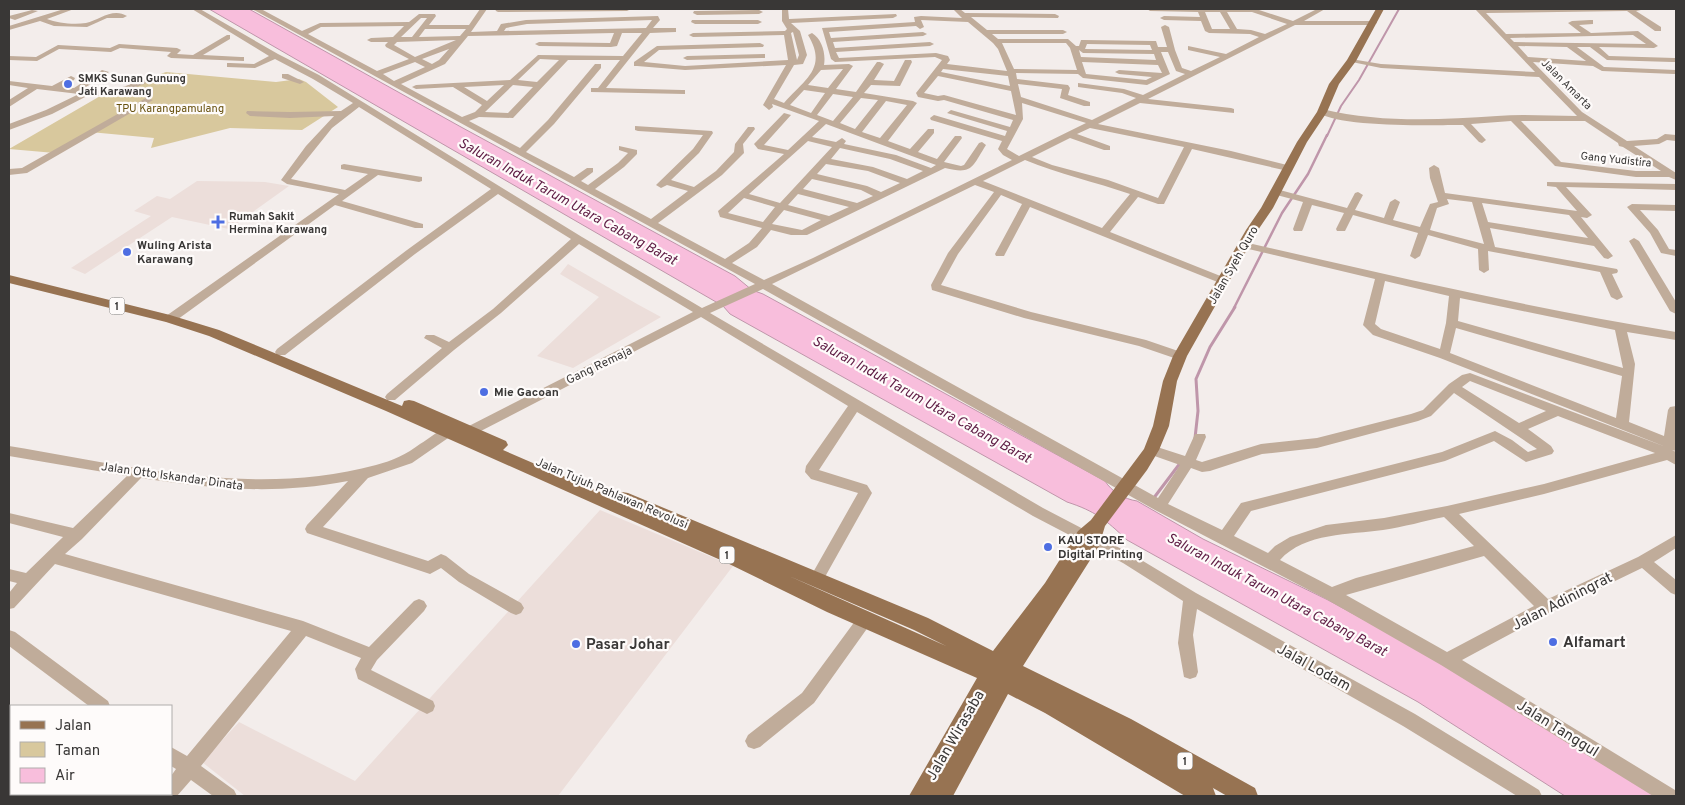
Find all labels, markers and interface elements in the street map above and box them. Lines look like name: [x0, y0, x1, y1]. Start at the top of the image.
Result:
street label: Jalan Amarta: [1538, 56, 1595, 113]
place label: SMKS Sunan Gunung Jati Karawang: [78, 72, 186, 99]
marker: SMKS Sunan Gunung Jati Karawang: [62, 78, 74, 90]
park label: TPU Karangpamulang: [116, 102, 224, 116]
water label: Saluran Induk Tarum Utara Cabang Barat: [455, 135, 680, 270]
street label: Gang Yudistira: [1580, 149, 1652, 171]
place label: Rumah Sakit Hermina Karawang: [229, 210, 327, 237]
marker: Rumah Sakit Hermina Karawang: [211, 215, 225, 229]
street label: Jalan Syeh Quro: [1205, 223, 1263, 308]
place label: Wuling Arista Karawang: [137, 238, 212, 268]
marker: Wuling Arista Karawang: [121, 246, 133, 258]
road number: 1: [110, 298, 124, 314]
water label: Saluran Induk Tarum Utara Cabang Barat: [809, 333, 1034, 468]
street label: Gang Remaja: [564, 343, 635, 389]
place label: Mie Gacoan: [494, 385, 559, 401]
marker: Mie Gacoan: [478, 386, 490, 398]
street label: Jalan Tujuh Pahlawan Revolusi: [533, 454, 690, 533]
street label: Jalan Otto Iskandar Dinata: [100, 459, 244, 495]
water label: Saluran Induk Tarum Utara Cabang Barat: [1163, 530, 1390, 661]
place label: KAU STORE Digital Printing: [1058, 533, 1143, 563]
marker: KAU STORE Digital Printing: [1042, 541, 1054, 553]
road number: 1: [720, 546, 734, 564]
street label: Jalan Adiningrat: [1509, 569, 1616, 636]
place label: Alfamart: [1563, 634, 1626, 653]
place label: Pasar Johar: [586, 636, 670, 655]
marker: Alfamart: [1547, 636, 1559, 648]
marker: Pasar Johar: [570, 638, 582, 650]
street label: Jalal Lodam: [1273, 640, 1354, 696]
street label: Jalan Wirasaba: [923, 687, 990, 784]
street label: Jalan Tanggul: [1513, 697, 1602, 762]
legend: [10, 705, 172, 795]
text: Jalan: [55, 717, 92, 736]
text: Taman: [55, 742, 100, 761]
road number: 1: [1178, 752, 1192, 769]
text: Air: [55, 767, 75, 786]

